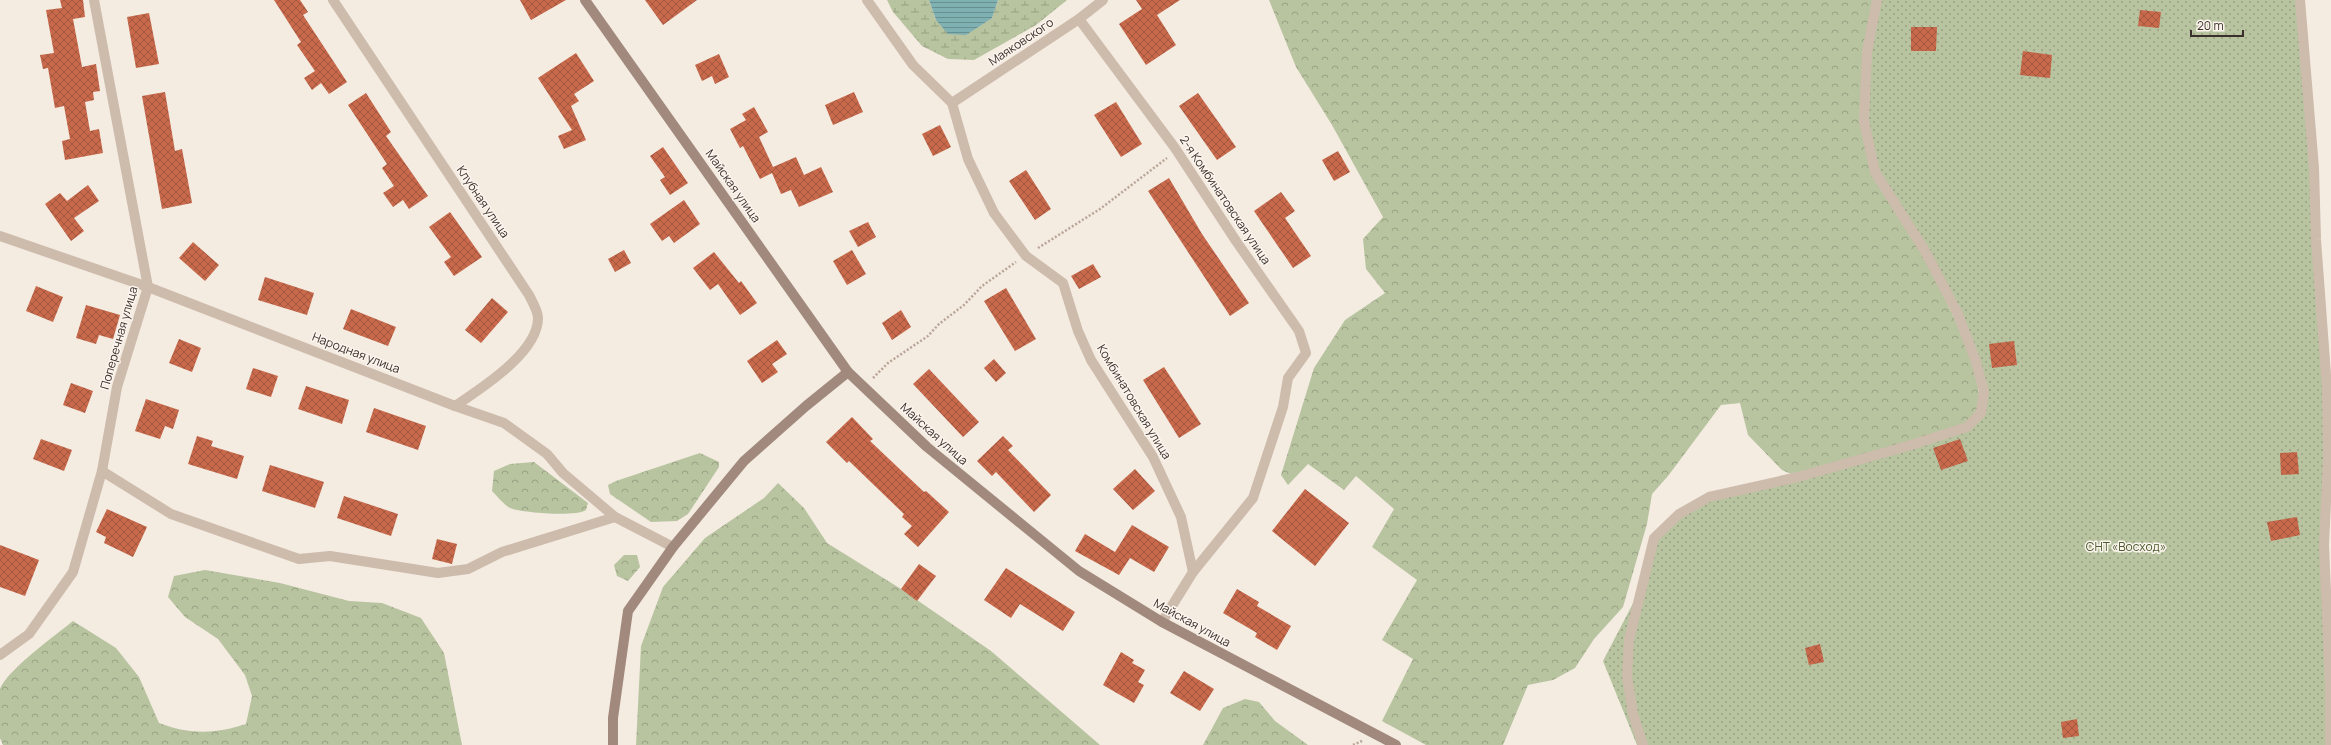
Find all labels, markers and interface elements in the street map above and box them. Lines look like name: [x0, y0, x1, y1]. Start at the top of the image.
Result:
scale bar: [2191, 12, 2243, 38]
street label: Маяковского: [985, 14, 1057, 70]
text: 20 m: [2197, 17, 2224, 34]
street label: 2-я Комбинатовская улица: [1176, 132, 1275, 268]
street label: Майская улица: [702, 146, 765, 226]
street label: Клубная улица: [453, 162, 514, 241]
street label: Поперечная улица: [96, 284, 141, 391]
street label: Народная улица: [310, 328, 403, 377]
street label: Комбинатовская улица: [1093, 341, 1176, 462]
street label: Майская улица: [897, 399, 972, 469]
park label: СНТ «Восход»: [2086, 538, 2166, 555]
street label: Майская улица: [1151, 594, 1234, 651]

